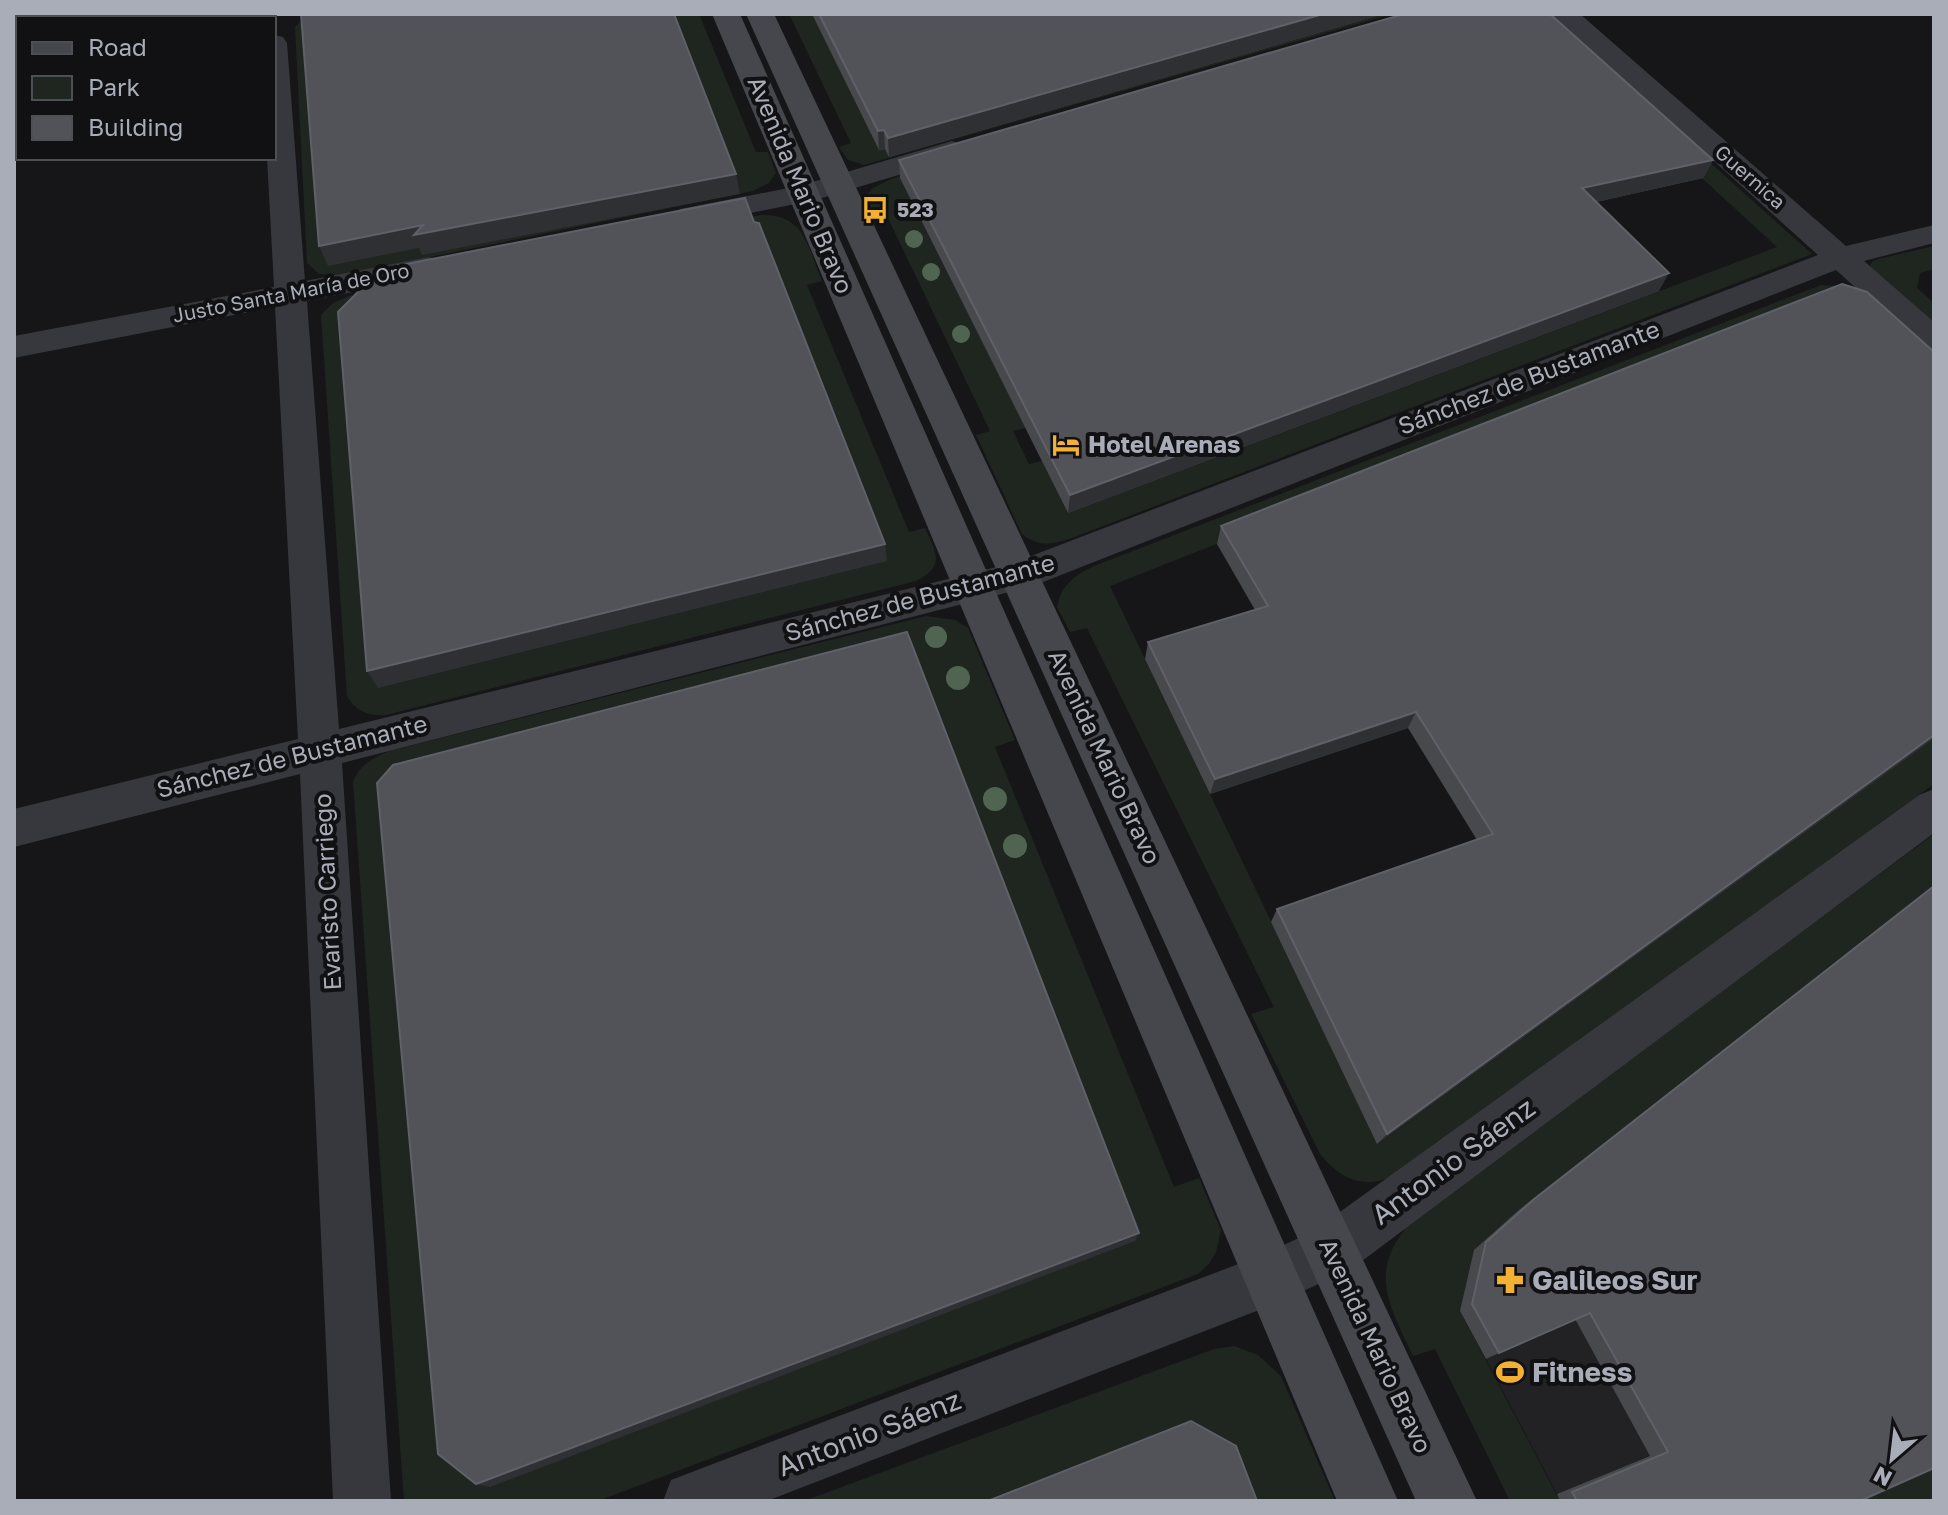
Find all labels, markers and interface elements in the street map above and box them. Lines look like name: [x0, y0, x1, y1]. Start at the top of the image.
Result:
legend: [16, 16, 276, 160]
text: Road: [88, 32, 147, 61]
street label: Avenida Mario Bravo: [742, 71, 860, 297]
text: Park: [88, 72, 140, 101]
text: Building: [88, 112, 183, 141]
street label: Guernica: [1711, 139, 1791, 213]
bus stop icon: 523: [860, 195, 890, 225]
place label: 523: [897, 197, 934, 221]
street label: Justo Santa María de Oro: [170, 257, 411, 327]
street label: Sánchez de Bustamante: [1394, 313, 1663, 440]
place label: Hotel Arenas: [1088, 429, 1240, 458]
hotel icon: Hotel Arenas: [1051, 430, 1081, 460]
street label: Sánchez de Bustamante: [782, 547, 1057, 646]
street label: Avenida Mario Bravo: [1043, 645, 1168, 868]
street label: Sánchez de Bustamante: [153, 708, 430, 803]
street label: Evaristo Carriego: [307, 793, 346, 991]
street label: Antonio Sáenz: [1365, 1090, 1541, 1231]
street label: Avenida Mario Bravo: [1314, 1234, 1439, 1457]
place label: Galileos Sur: [1532, 1263, 1698, 1296]
pharmacy icon: Galileos Sur: [1495, 1265, 1525, 1295]
place label: Fitness: [1532, 1355, 1632, 1388]
sports icon: Fitness: [1495, 1357, 1525, 1387]
street label: Antonio Sáenz: [772, 1382, 965, 1483]
north arrow: [1852, 1419, 1932, 1499]
text: N: [1869, 1461, 1896, 1493]

